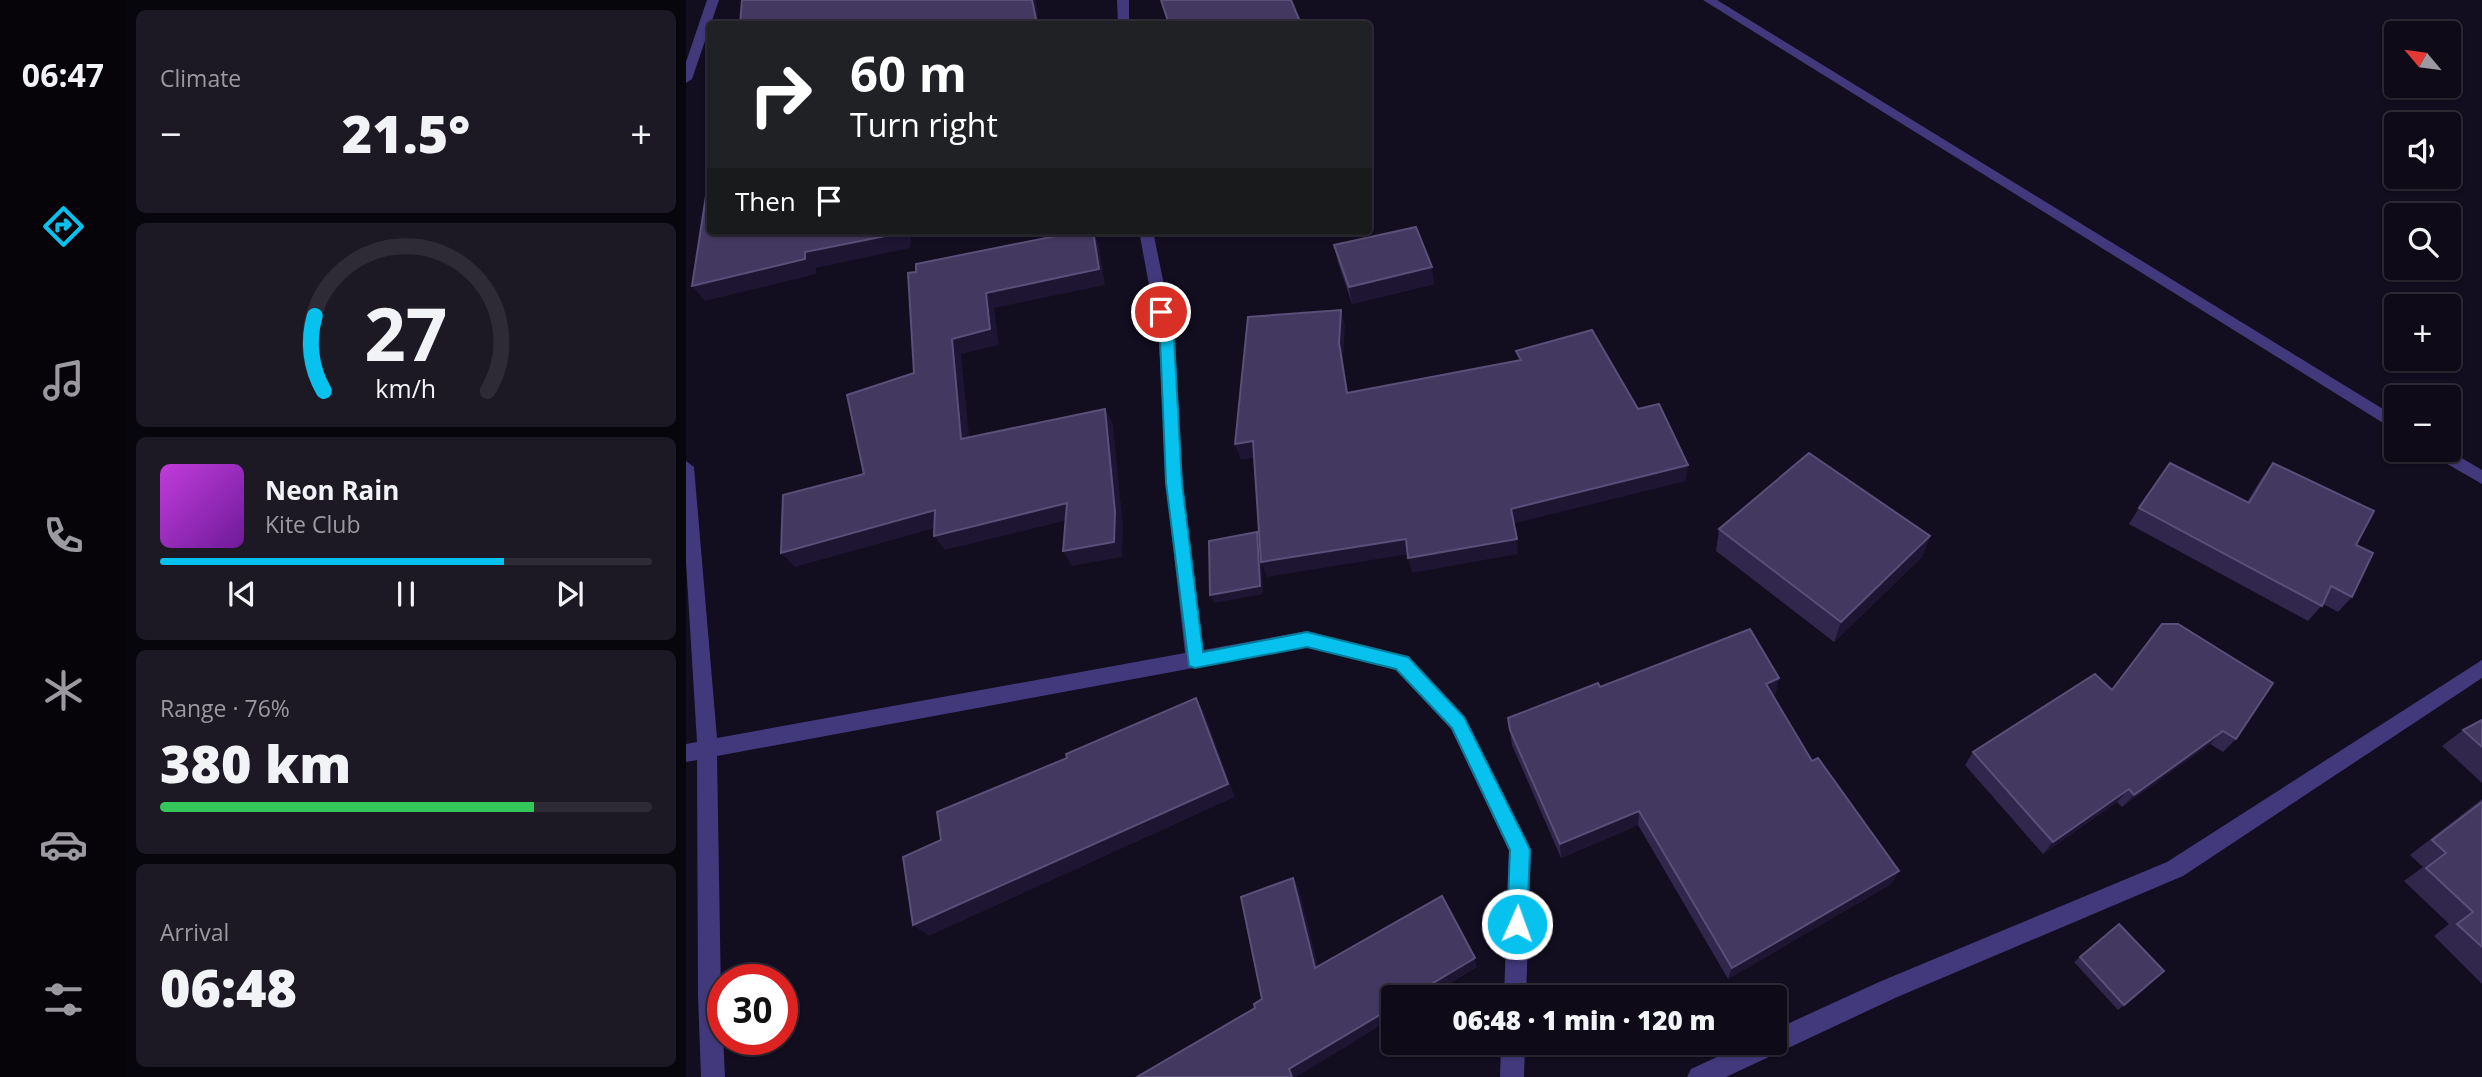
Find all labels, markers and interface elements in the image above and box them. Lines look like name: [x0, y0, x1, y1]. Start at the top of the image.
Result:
north arrow: [2384, 21, 2460, 98]
map controls: [2384, 21, 2461, 462]
text: 60 m: [850, 40, 967, 106]
icon: right: [735, 49, 826, 140]
text: 06:47: [22, 53, 104, 96]
text: Climate: [160, 62, 241, 94]
text: 21.5°: [342, 97, 470, 168]
text: Turn right: [850, 103, 998, 146]
text: −: [160, 107, 182, 159]
text: +: [630, 107, 652, 159]
button: sound: [2384, 112, 2461, 189]
icon: arrive: [810, 182, 848, 220]
text: Then: [735, 183, 796, 219]
icon: directions: [39, 202, 88, 251]
button: search: [2384, 203, 2461, 280]
pin: [1131, 282, 1191, 342]
text: 27: [364, 284, 448, 383]
icon: arrive: [1142, 293, 1180, 331]
button: +: [2384, 294, 2461, 371]
icon: music: [39, 356, 88, 405]
text: km/h: [376, 371, 436, 405]
button: −: [2384, 385, 2461, 462]
text: Neon Rain: [265, 472, 399, 508]
text: Kite Club: [265, 508, 360, 540]
icon: phone: [39, 511, 88, 560]
icon: previous: [223, 575, 261, 613]
icon: pause: [387, 575, 425, 613]
icon: next: [551, 575, 589, 613]
icon: climate: [39, 666, 88, 715]
text: Range · 76%: [160, 692, 290, 724]
text: 380 km: [160, 727, 351, 798]
icon: car: [39, 820, 88, 869]
position arrow: [1480, 887, 1554, 961]
text: Arrival: [160, 916, 229, 948]
text: 06:48: [160, 951, 297, 1022]
speed limit sign: 30: [707, 964, 798, 1055]
icon: filters: [39, 975, 88, 1024]
text: 06:48 · 1 min · 120 m: [1453, 1002, 1715, 1038]

